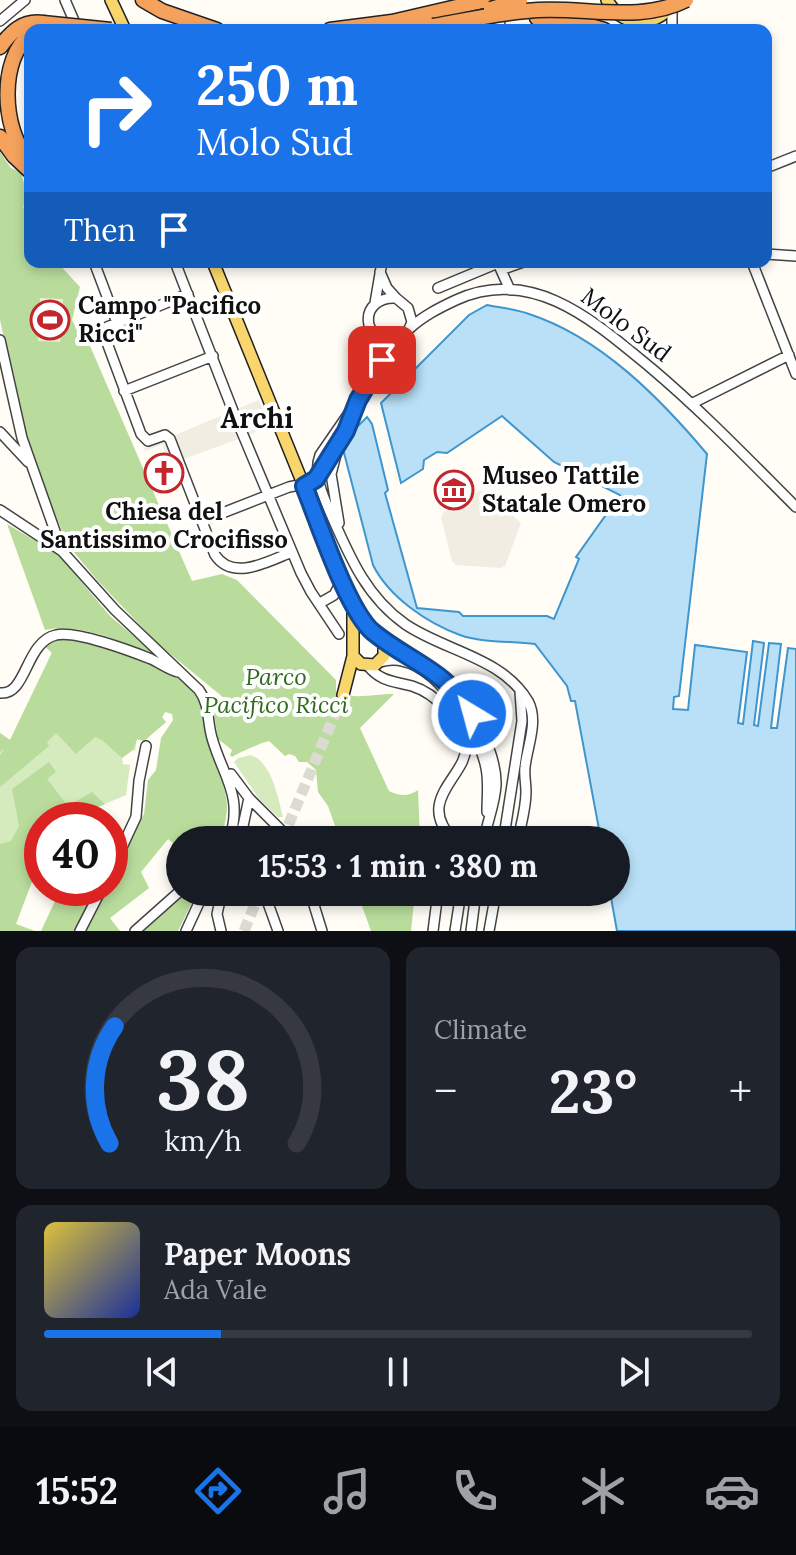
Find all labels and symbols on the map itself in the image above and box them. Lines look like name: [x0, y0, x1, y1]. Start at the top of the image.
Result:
street label: Molo Sud: [575, 281, 678, 369]
place label: Campo "Pacifico Ricci": [78, 290, 261, 349]
sports icon: Campo "Pacifico Ricci": [29, 299, 71, 341]
pin: [348, 326, 416, 394]
district label: Archi: [221, 400, 293, 436]
church icon: Chiesa del Santissimo Crocifisso: [143, 452, 185, 494]
place label: Museo Tattile Statale Omero: [482, 460, 646, 519]
museum icon: Museo Tattile Statale Omero: [433, 469, 475, 511]
place label: Chiesa del Santissimo Crocifisso: [40, 496, 288, 555]
park label: Parco Pacifico Ricci: [203, 661, 349, 720]
position arrow: [430, 672, 514, 756]
speed limit sign: 40: [24, 802, 128, 906]

